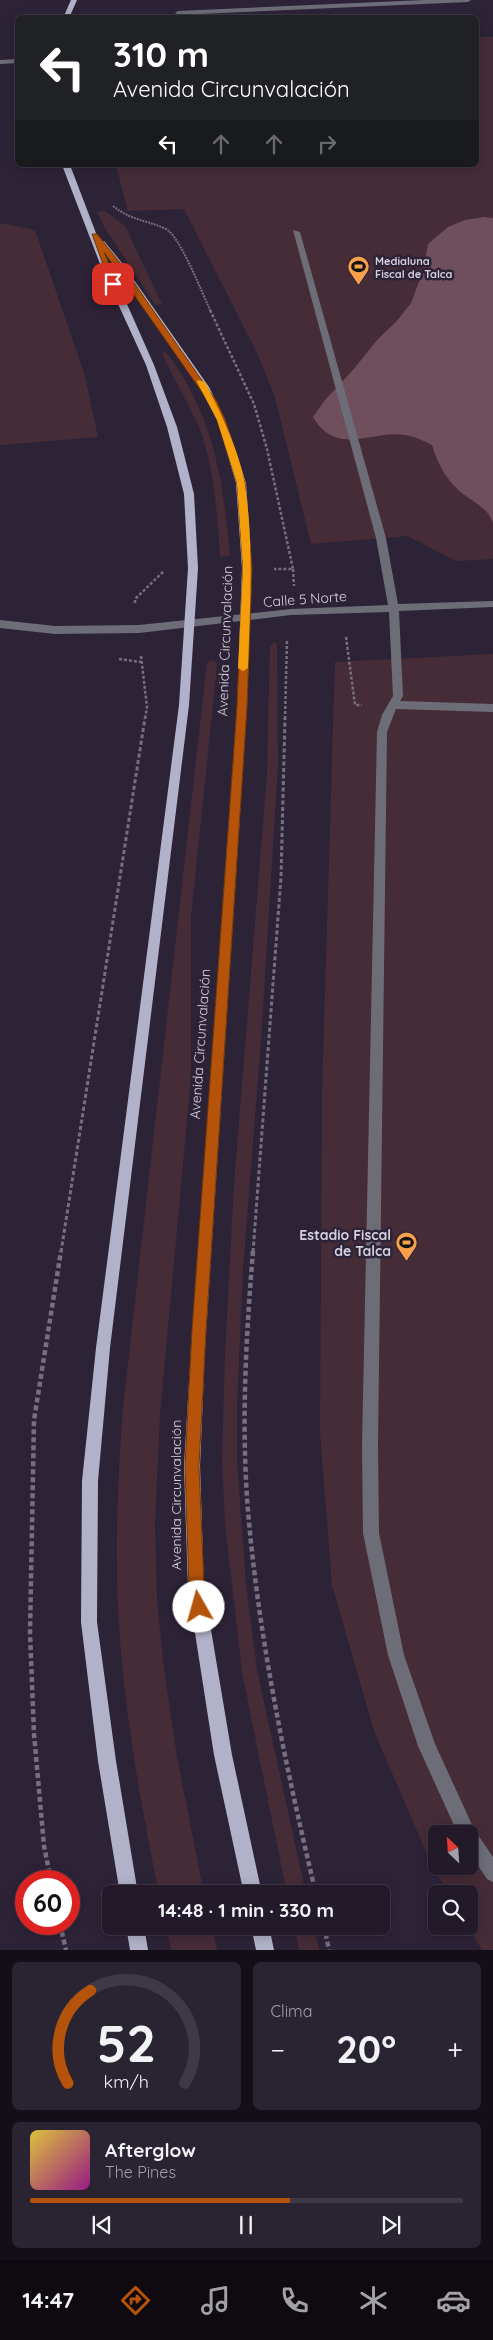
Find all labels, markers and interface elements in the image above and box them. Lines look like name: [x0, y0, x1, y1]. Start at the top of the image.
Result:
text: 310 m: [113, 32, 209, 76]
icon: left: [30, 35, 95, 100]
text: Avenida Circunvalación: [113, 75, 350, 103]
icon: left: [154, 130, 182, 158]
icon: ahead: [207, 130, 235, 158]
icon: ahead: [260, 130, 288, 158]
icon: right: [313, 130, 341, 158]
place label: Medialuna Fiscal de Talca: [375, 254, 453, 281]
sports icon: Medialuna Fiscal de Talca: [347, 255, 371, 286]
pin: [92, 263, 134, 305]
icon: arrive: [99, 270, 127, 298]
street label: Avenida Circunvalación: [213, 565, 237, 717]
street label: Calle 5 Norte: [263, 587, 347, 611]
street label: Avenida Circunvalación: [186, 968, 214, 1120]
place label: Estadio Fiscal de Talca: [299, 1226, 391, 1260]
sports icon: Estadio Fiscal de Talca: [395, 1231, 419, 1262]
street label: Avenida Circunvalación: [167, 1420, 185, 1570]
position arrow: [172, 1580, 224, 1632]
north arrow: [428, 1825, 478, 1875]
map controls: [428, 1825, 478, 1935]
speed limit sign: 60: [15, 1870, 80, 1935]
button: search: [428, 1885, 478, 1935]
text: 14:48 · 1 min · 330 m: [158, 1898, 334, 1922]
text: Clima: [271, 2001, 312, 2021]
text: 52: [96, 2010, 156, 2075]
text: 20°: [336, 2025, 396, 2073]
text: −: [271, 2032, 285, 2067]
text: +: [447, 2032, 463, 2067]
text: km/h: [104, 2070, 149, 2092]
text: Afterglow: [105, 2138, 196, 2162]
text: The Pines: [105, 2162, 176, 2182]
icon: previous: [88, 2211, 116, 2239]
icon: pause: [232, 2211, 260, 2239]
icon: next: [377, 2211, 405, 2239]
icon: directions: [118, 2283, 153, 2318]
icon: music: [198, 2283, 233, 2318]
icon: phone: [277, 2283, 312, 2318]
icon: climate: [356, 2283, 391, 2318]
icon: car: [436, 2283, 471, 2318]
text: 14:47: [22, 2286, 74, 2314]

